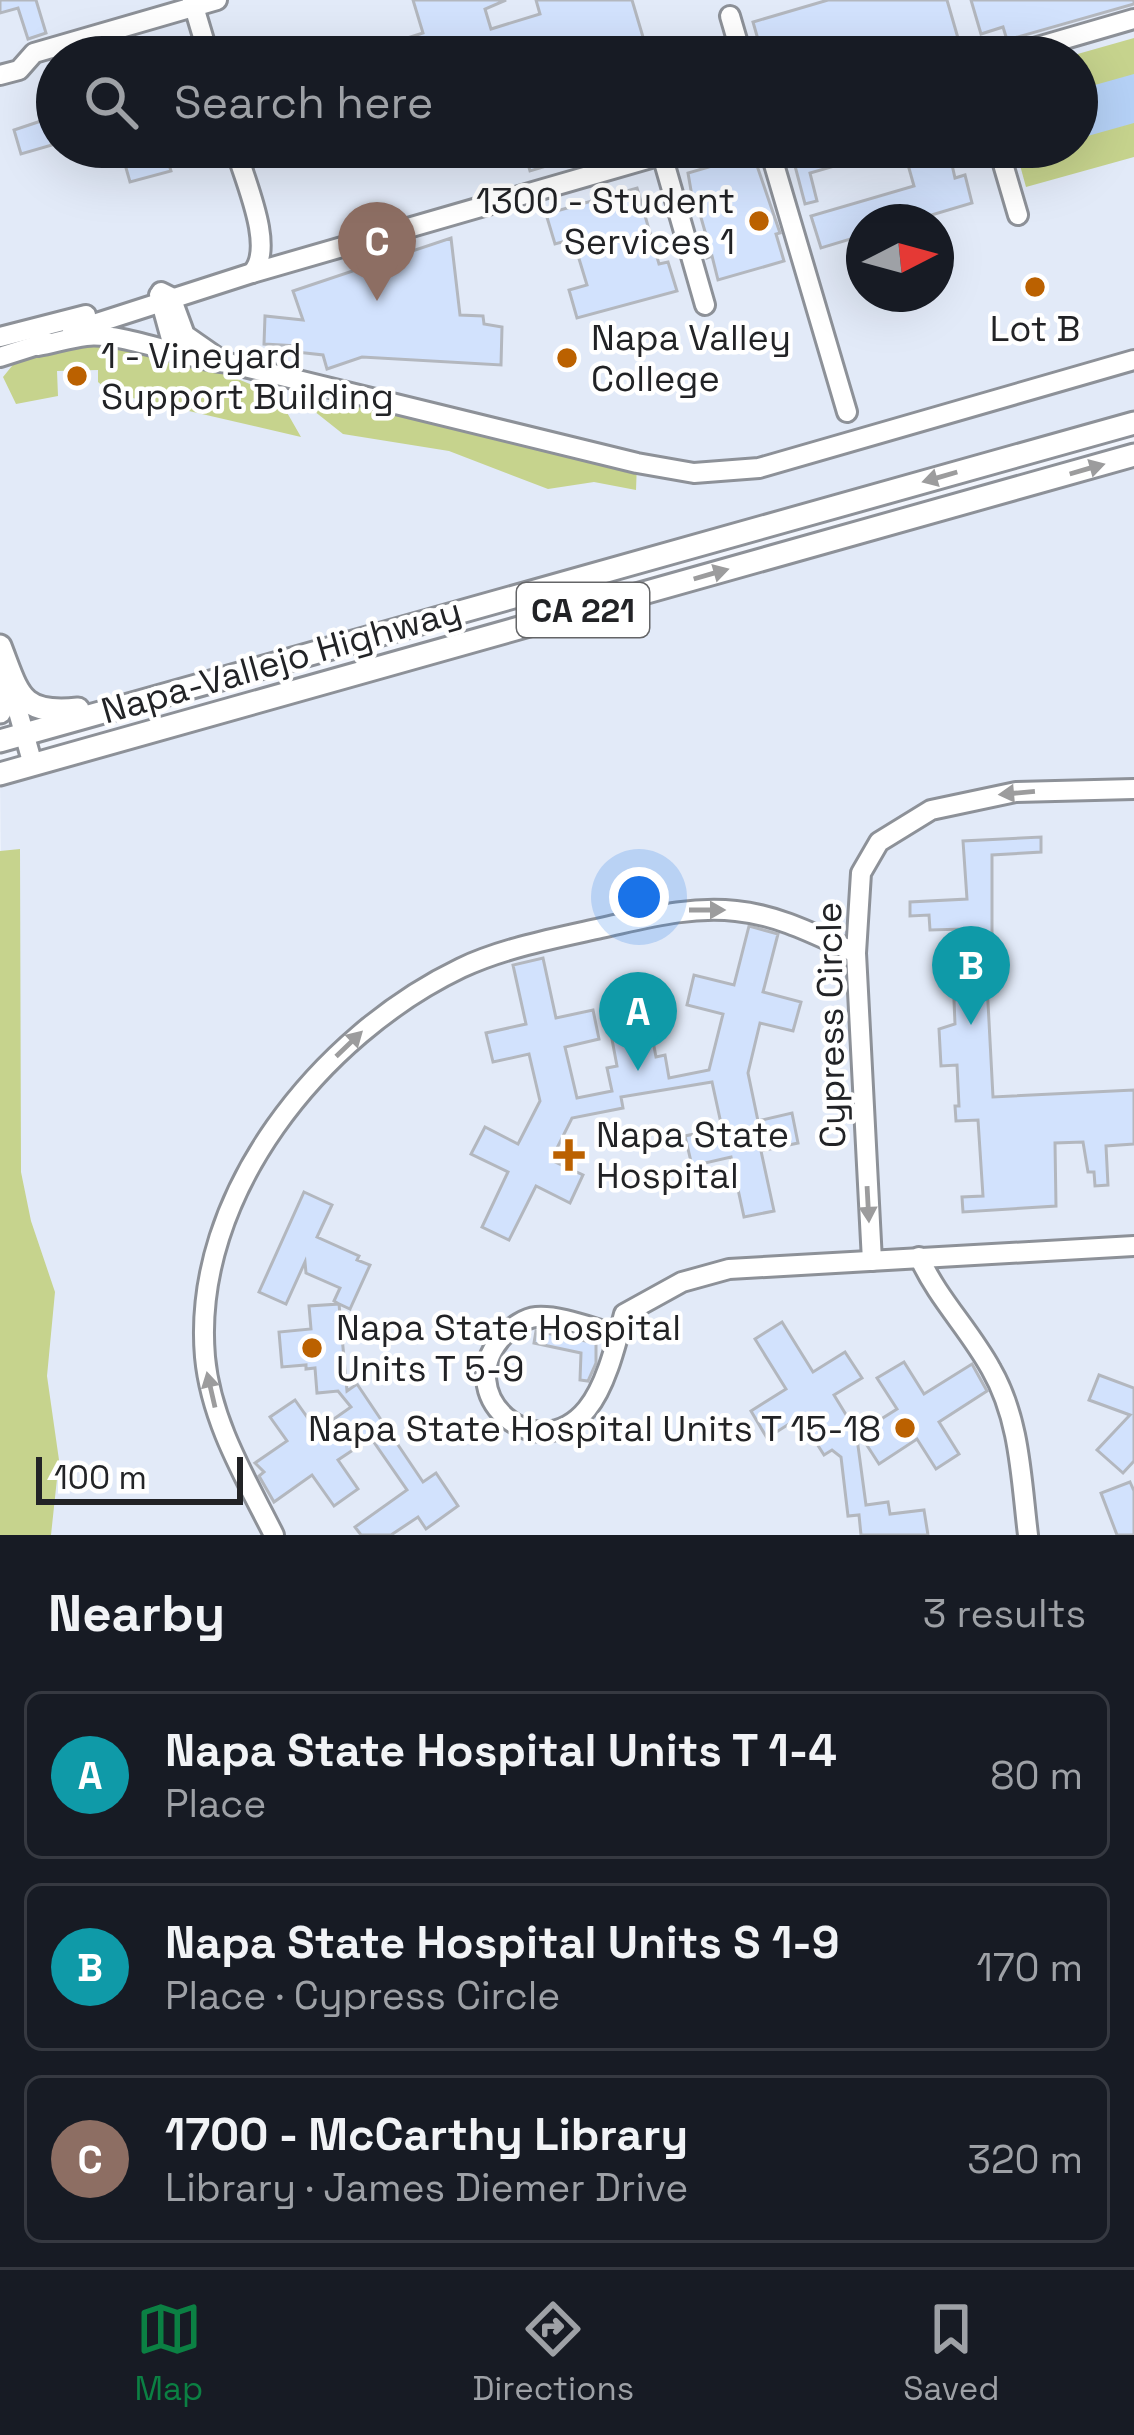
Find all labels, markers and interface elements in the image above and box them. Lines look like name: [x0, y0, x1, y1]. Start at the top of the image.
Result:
search box: [36, 36, 1098, 168]
icon: search: [78, 69, 144, 135]
text: Search here: [174, 74, 433, 131]
place label: 1300 - Student Services 1: [476, 178, 735, 265]
pin: C: [338, 202, 416, 301]
north arrow: [846, 204, 954, 312]
marker: 1300 - Student Services 1: [746, 208, 772, 234]
marker: Lot B: [1022, 274, 1048, 300]
place label: Lot B: [990, 306, 1080, 352]
place label: Napa Valley College: [591, 315, 791, 402]
place label: 1 - Vineyard Support Building: [101, 333, 394, 420]
marker: Napa Valley College: [554, 345, 580, 371]
marker: 1 - Vineyard Support Building: [64, 363, 90, 389]
one-way arrow: [1069, 458, 1106, 477]
one-way arrow: [922, 468, 959, 487]
one-way arrow: [693, 563, 730, 582]
road number: CA 221: [517, 583, 649, 637]
street label: Napa-Vallejo Highway: [96, 588, 466, 734]
one-way arrow: [998, 784, 1035, 803]
your location: [609, 867, 669, 927]
one-way arrow: [689, 900, 727, 920]
street label: Cypress Circle: [806, 901, 856, 1149]
pin: B: [932, 926, 1010, 1025]
pin: A: [599, 972, 677, 1071]
one-way arrow: [334, 1031, 363, 1059]
place label: Napa State Hospital: [596, 1112, 789, 1199]
marker: Napa State Hospital: [553, 1139, 585, 1171]
one-way arrow: [859, 1186, 878, 1223]
place label: Napa State Hospital Units T 5-9: [336, 1305, 681, 1392]
marker: Napa State Hospital Units T 5-9: [299, 1335, 325, 1361]
one-way arrow: [201, 1370, 220, 1408]
place label: Napa State Hospital Units T 15-18: [308, 1406, 881, 1452]
marker: Napa State Hospital Units T 15-18: [892, 1415, 918, 1441]
scale bar: [36, 1451, 243, 1504]
text: 100 m: [54, 1457, 147, 1499]
text: Nearby: [48, 1581, 225, 1646]
text: 3 results: [923, 1589, 1086, 1638]
text: Napa State Hospital Units T 1-4: [165, 1722, 837, 1779]
text: A: [78, 1751, 102, 1800]
text: 80 m: [990, 1751, 1083, 1800]
text: Place: [165, 1779, 266, 1828]
text: Napa State Hospital Units S 1-9: [165, 1914, 840, 1971]
text: B: [77, 1943, 103, 1992]
text: 170 m: [976, 1943, 1083, 1992]
text: Place · Cypress Circle: [165, 1971, 560, 2020]
text: 1700 - McCarthy Library: [165, 2106, 688, 2163]
text: C: [77, 2135, 103, 2184]
text: 320 m: [967, 2135, 1083, 2184]
text: Library · James Diemer Drive: [165, 2163, 688, 2212]
tab: Map: [135, 2296, 203, 2410]
tab: Directions: [472, 2296, 634, 2410]
tab: Saved: [903, 2296, 999, 2410]

